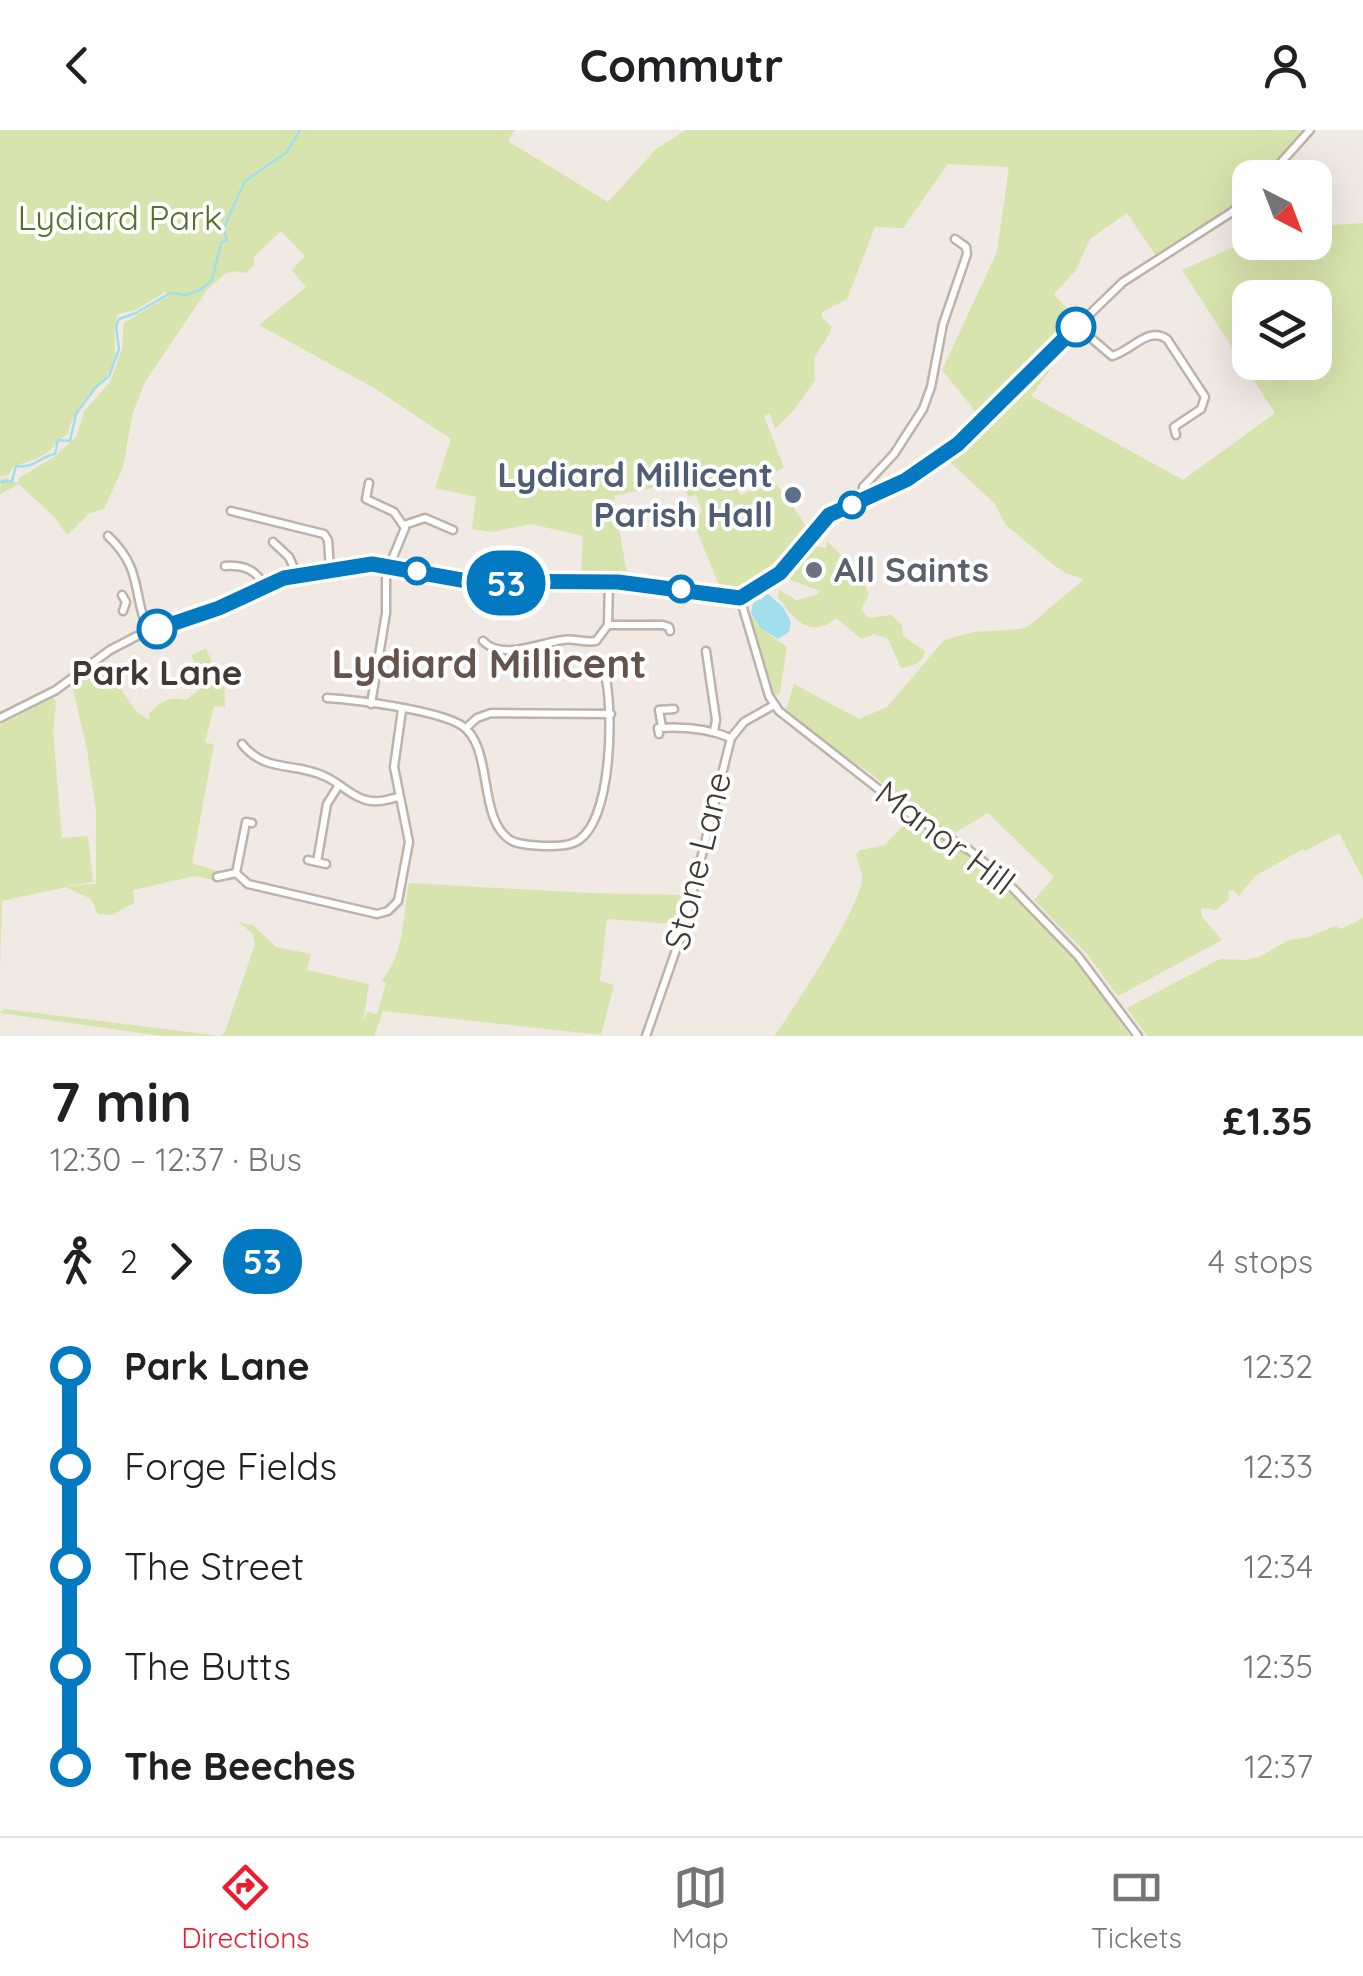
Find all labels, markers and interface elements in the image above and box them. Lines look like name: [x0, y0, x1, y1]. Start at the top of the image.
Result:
text: Commutr: [580, 37, 783, 93]
icon: back: [50, 38, 105, 93]
icon: person: [1258, 38, 1313, 93]
north arrow: [1232, 160, 1332, 260]
map controls: [1232, 160, 1332, 380]
park label: Lydiard Park: [17, 195, 223, 239]
button: layers: [1232, 280, 1332, 380]
unlabelled marker: [1057, 308, 1095, 346]
place label: Lydiard Millicent Parish Hall: [497, 452, 773, 536]
marker: Lydiard Millicent Parish Hall: [782, 484, 804, 506]
unlabelled marker: [839, 492, 865, 518]
place label: All Saints: [834, 547, 989, 591]
line badge: 53: [461, 550, 551, 616]
unlabelled marker: [404, 558, 430, 584]
marker: All Saints: [803, 559, 825, 581]
text: 53: [487, 561, 525, 605]
unlabelled marker: [668, 576, 694, 602]
marker: Park Lane: [138, 610, 176, 648]
district label: Lydiard Millicent: [331, 638, 647, 688]
place label: Park Lane: [72, 650, 242, 694]
street label: Stone Lane: [654, 767, 740, 954]
street label: Manor Hill: [867, 770, 1024, 904]
text: 7 min: [50, 1067, 192, 1136]
text: £1.35: [1223, 1097, 1313, 1145]
text: 12:30 – 12:37 · Bus: [50, 1139, 302, 1179]
icon: walk: [50, 1234, 105, 1289]
icon: forward: [153, 1234, 208, 1289]
text: 53: [243, 1239, 282, 1283]
text: 2: [120, 1241, 138, 1281]
text: 4 stops: [1208, 1241, 1313, 1281]
text: Park Lane: [124, 1342, 310, 1390]
text: 12:32: [1243, 1346, 1313, 1386]
text: Forge Fields: [124, 1442, 337, 1490]
text: 12:33: [1244, 1446, 1313, 1486]
text: The Street: [124, 1542, 304, 1590]
text: 12:34: [1244, 1546, 1313, 1586]
text: The Butts: [124, 1642, 291, 1690]
text: 12:35: [1243, 1646, 1313, 1686]
text: The Beeches: [124, 1742, 356, 1790]
text: 12:37: [1244, 1746, 1313, 1786]
tab: Directions: [181, 1860, 309, 1955]
tab: Map: [672, 1860, 729, 1955]
tab: Tickets: [1091, 1860, 1182, 1955]

